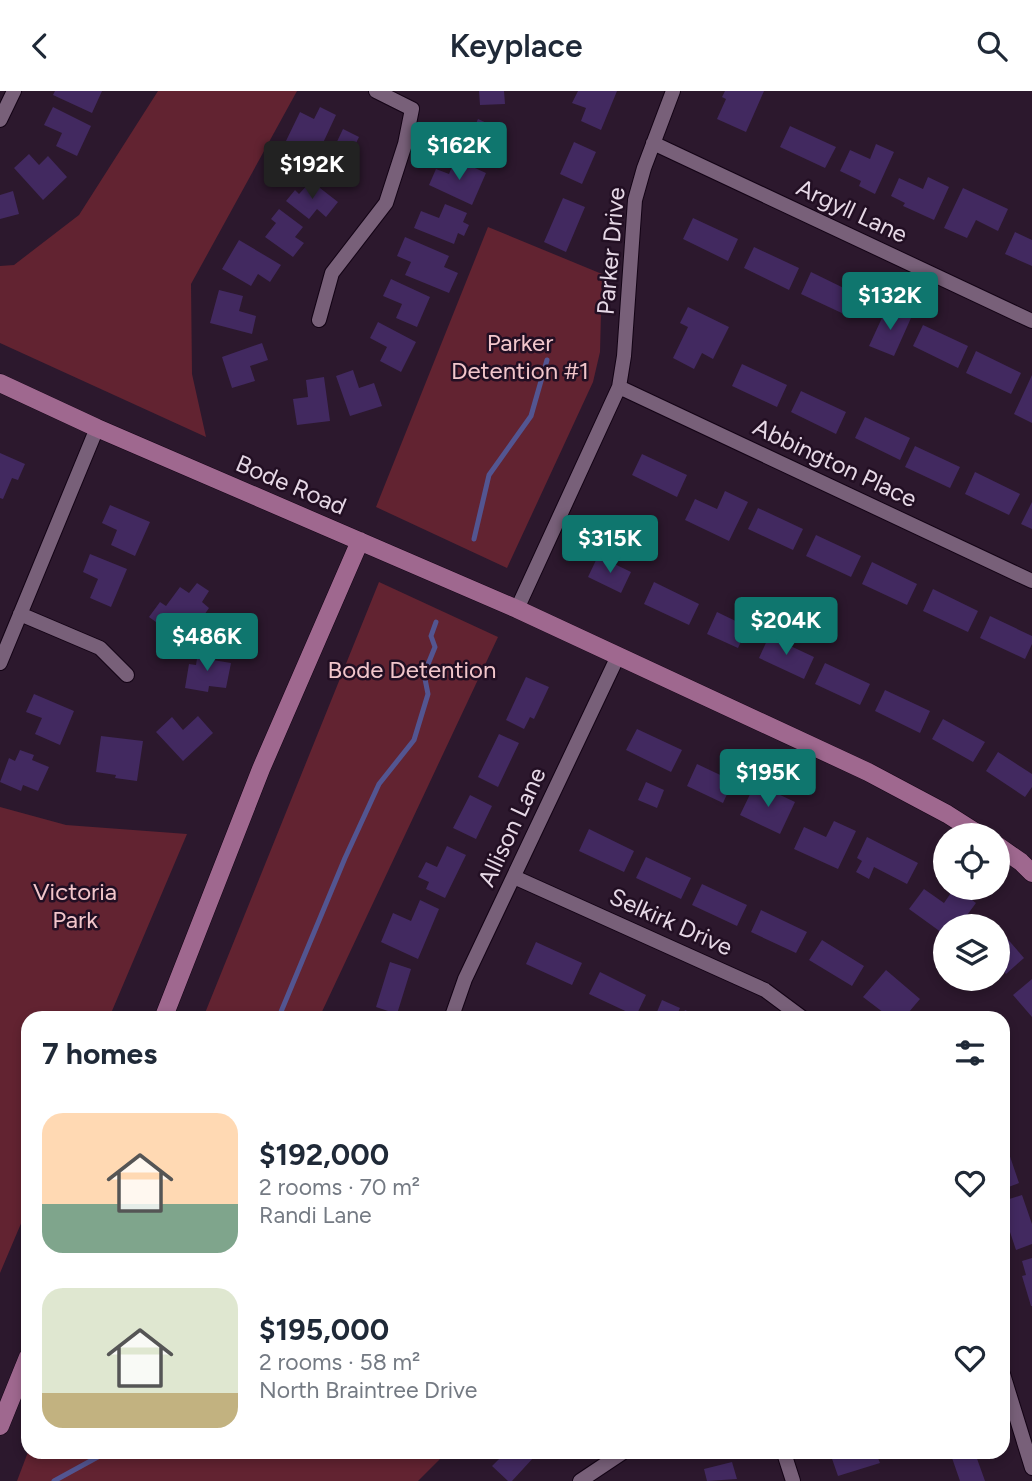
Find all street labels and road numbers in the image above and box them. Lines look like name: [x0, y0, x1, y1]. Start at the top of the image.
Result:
street label: Argyll Lane: [792, 172, 912, 249]
street label: Parker Drive: [590, 186, 631, 316]
street label: Abbington Place: [749, 412, 922, 513]
street label: Bode Road: [232, 448, 351, 521]
street label: Allison Lane: [471, 763, 552, 891]
street label: Selkirk Drive: [605, 882, 737, 962]

